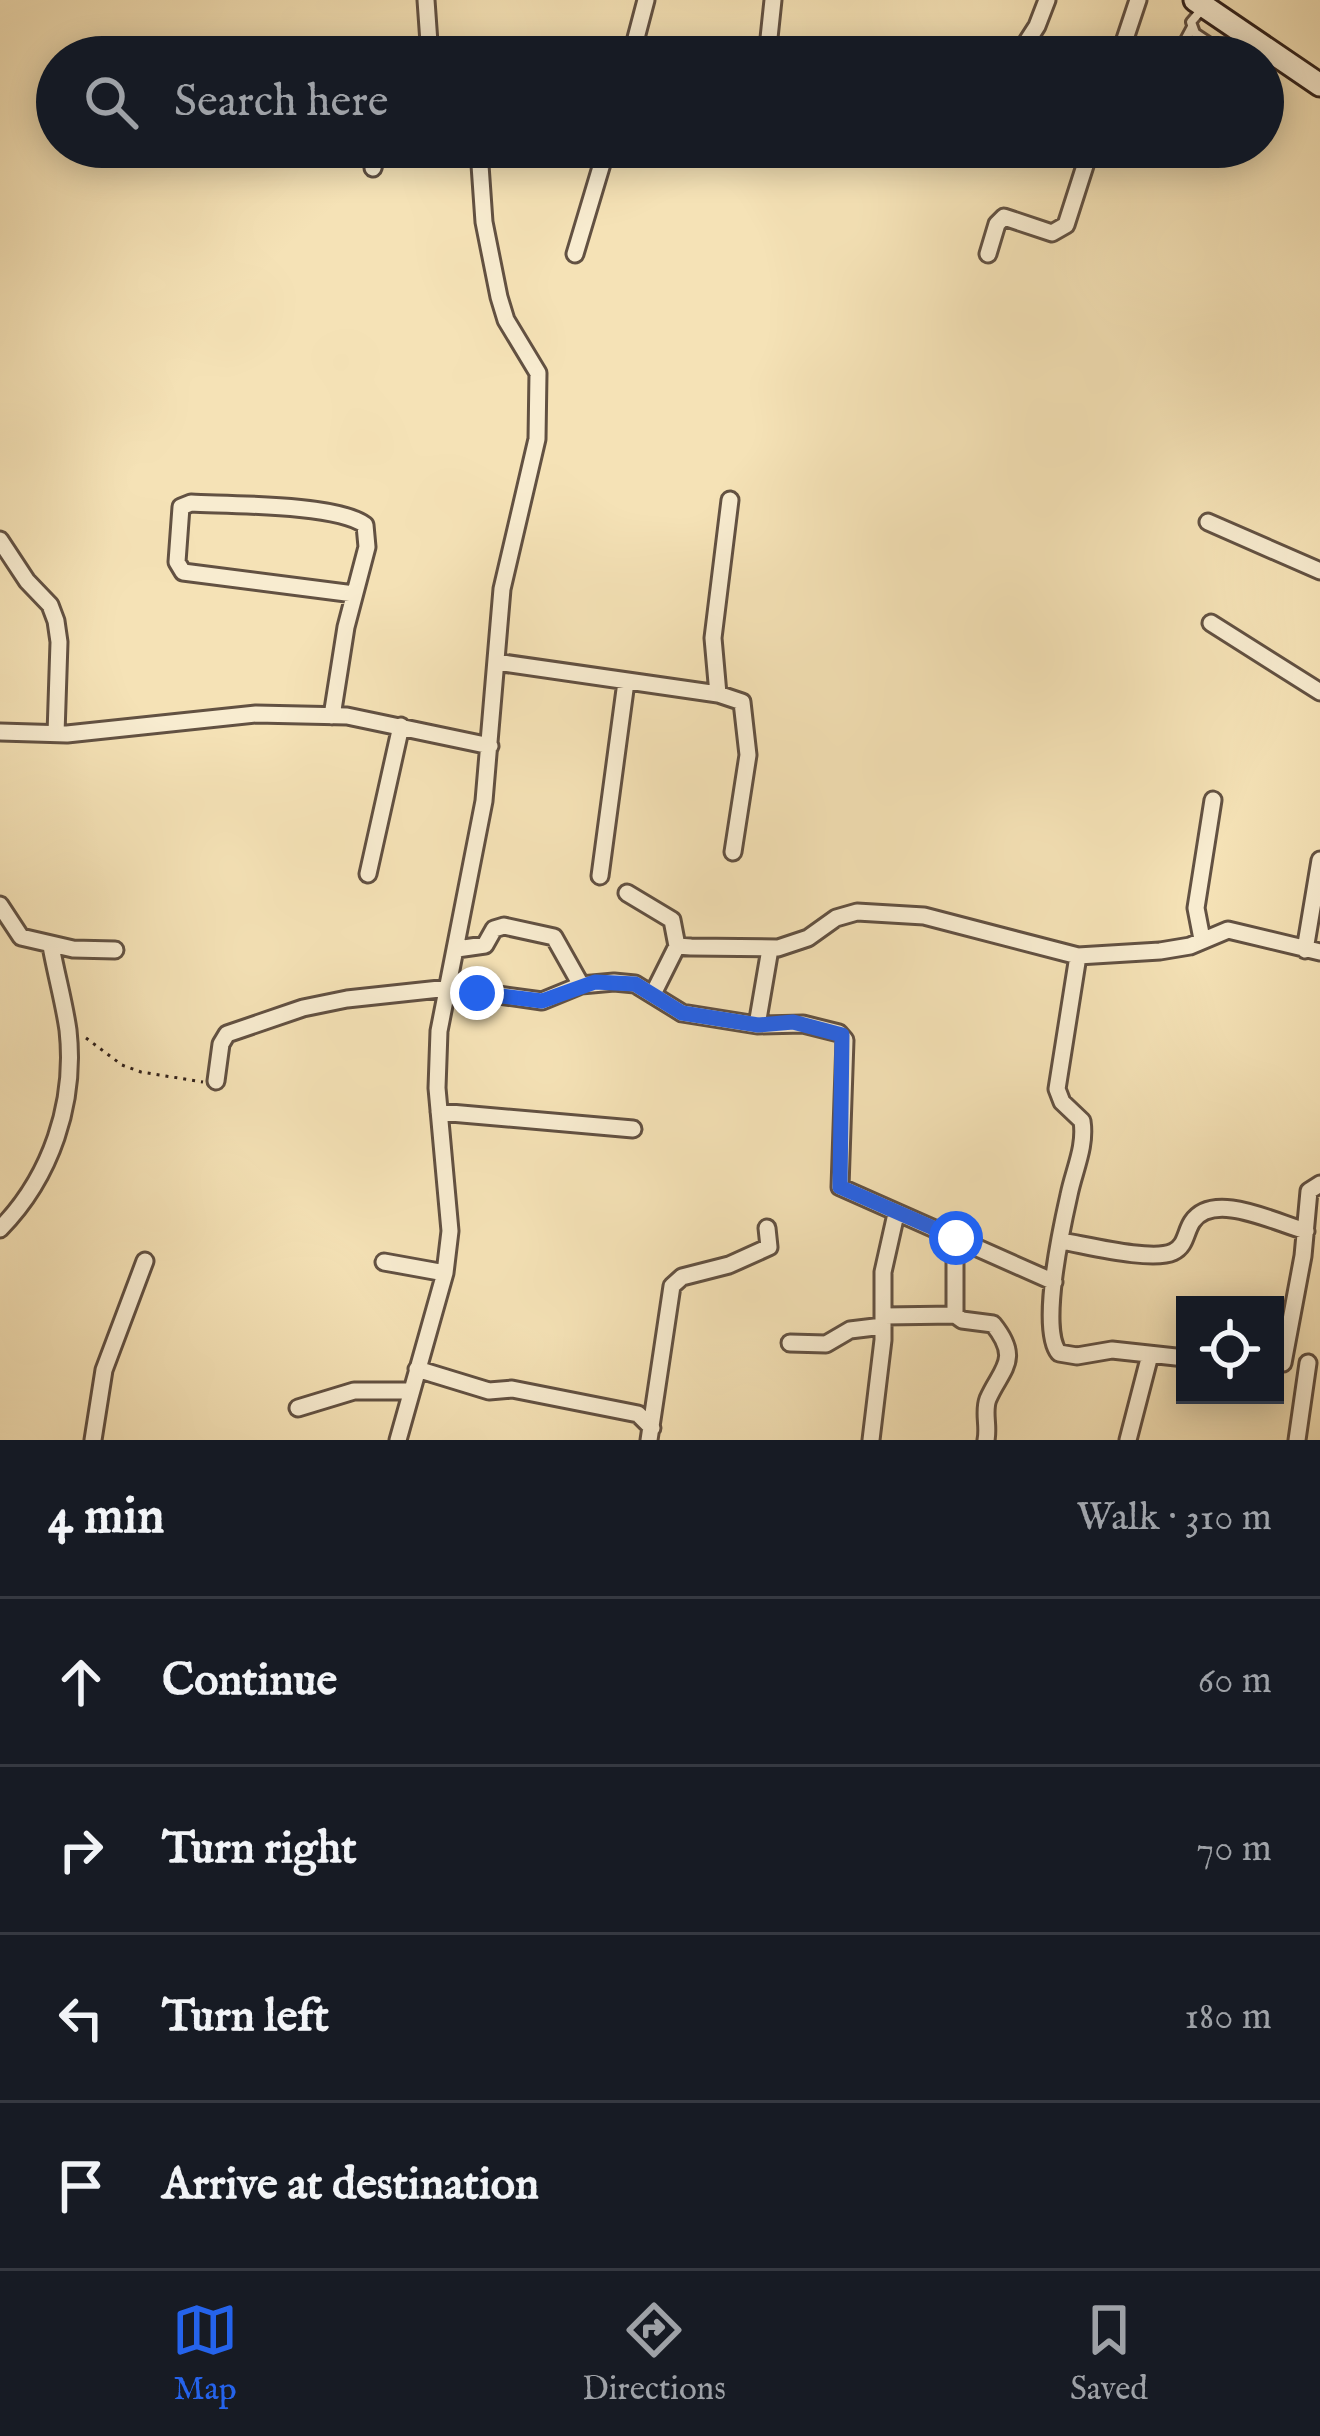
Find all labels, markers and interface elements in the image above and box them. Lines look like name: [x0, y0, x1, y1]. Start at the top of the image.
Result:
search box: [36, 36, 1284, 168]
icon: search: [78, 69, 144, 135]
text: Search here: [174, 74, 388, 131]
route end: [450, 966, 504, 1020]
route start: [929, 1211, 983, 1265]
map controls: [1176, 1296, 1284, 1404]
button: locate: [1176, 1296, 1284, 1404]
text: 4 min: [48, 1486, 164, 1551]
text: Walk · 310 m: [1077, 1494, 1272, 1543]
icon: ahead: [48, 1649, 114, 1715]
text: Continue: [162, 1653, 337, 1710]
text: 60 m: [1198, 1657, 1272, 1706]
icon: right: [48, 1817, 114, 1883]
text: Turn right: [162, 1821, 357, 1878]
text: 70 m: [1196, 1825, 1272, 1874]
icon: left: [48, 1985, 114, 2051]
text: Turn left: [162, 1989, 329, 2046]
text: 180 m: [1184, 1993, 1272, 2042]
icon: arrive: [48, 2153, 114, 2219]
text: Arrive at destination: [162, 2157, 539, 2214]
tab: Map: [172, 2297, 238, 2411]
tab: Directions: [582, 2297, 726, 2411]
tab: Saved: [1070, 2297, 1148, 2411]

